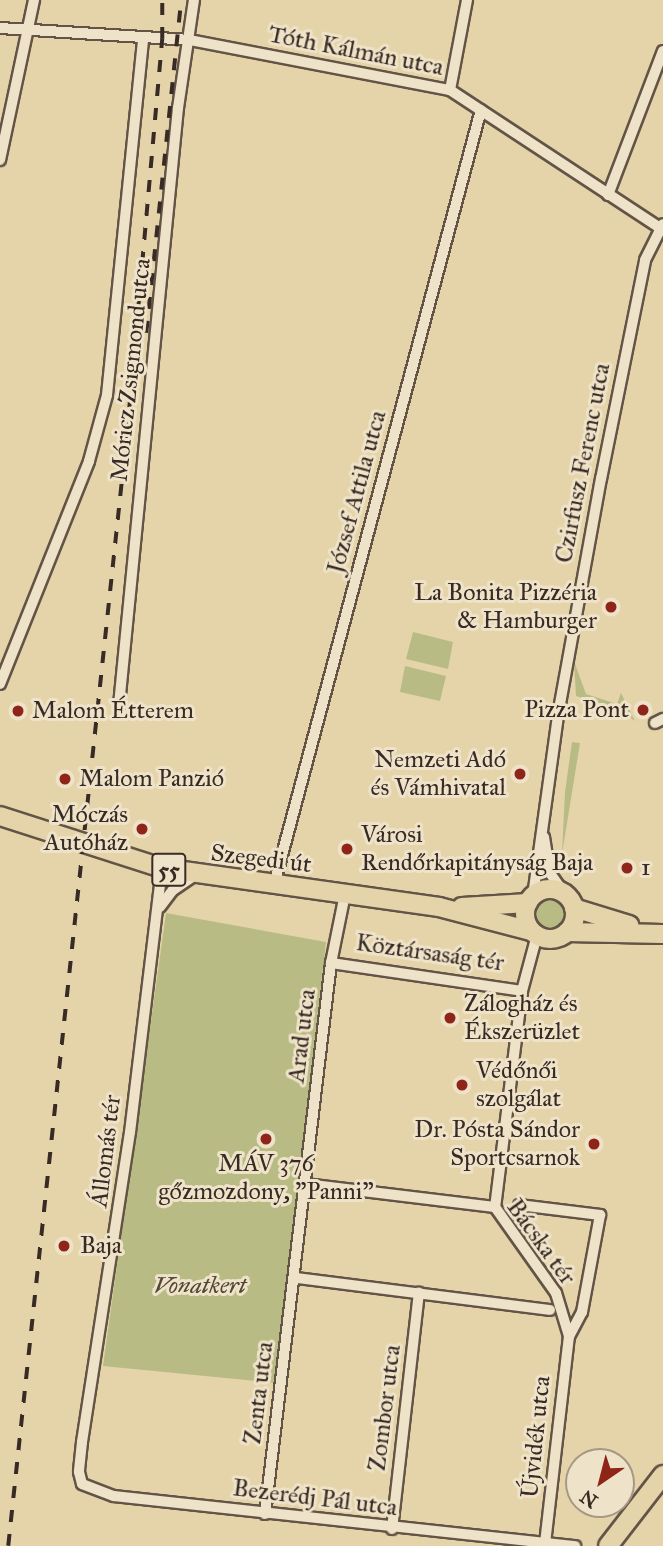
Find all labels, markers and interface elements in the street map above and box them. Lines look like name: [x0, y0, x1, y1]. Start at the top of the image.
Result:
street label: Tóth Kálmán utca: [266, 20, 446, 82]
street label: Móricz Zsigmond utca: [105, 257, 157, 483]
street label: Czirfusz Ferenc utca: [550, 361, 616, 565]
street label: József Attila utca: [321, 407, 393, 577]
place label: La Bonita Pizzéria & Hamburger: [414, 579, 597, 635]
marker: La Bonita Pizzéria & Hamburger: [603, 599, 619, 615]
place label: Pizza Pont: [524, 696, 629, 724]
place label: Malom Étterem: [32, 697, 194, 725]
marker: Pizza Pont: [635, 702, 651, 718]
marker: Malom Étterem: [10, 703, 26, 719]
place label: Nemzeti Adó és Vámhivatal: [371, 746, 506, 802]
place label: Malom Panzió: [79, 765, 224, 793]
marker: Nemzeti Adó és Vámhivatal: [512, 766, 528, 782]
marker: Malom Panzió: [57, 771, 73, 787]
place label: Móczás Autóház: [44, 801, 128, 857]
marker: Móczás Autóház: [134, 821, 150, 837]
place label: Városi Rendőrkapitányság Baja: [361, 821, 593, 877]
street label: Szegedi út: [209, 839, 313, 879]
marker: Városi Rendőrkapitányság Baja: [339, 841, 355, 857]
road number: 55: [150, 850, 188, 890]
place label: 1: [641, 854, 650, 882]
marker: 1: [619, 860, 635, 876]
street label: Köztársaság tér: [354, 928, 506, 978]
street label: Arad utca: [282, 988, 322, 1084]
place label: Zálogház és Ékszerüzlet: [464, 990, 580, 1046]
marker: Zálogház és Ékszerüzlet: [442, 1010, 458, 1026]
place label: Védőnői szolgálat: [476, 1057, 561, 1113]
marker: Védőnői szolgálat: [454, 1077, 470, 1093]
street label: Állomás tér: [85, 1093, 127, 1209]
place label: Dr. Pósta Sándor Sportcsarnok: [414, 1116, 580, 1172]
marker: MÁV 376 gőzmozdony, "Panni": [258, 1131, 274, 1147]
marker: Dr. Pósta Sándor Sportcsarnok: [586, 1136, 602, 1152]
place label: MÁV 376 gőzmozdony, "Panni": [158, 1150, 374, 1206]
street label: Bácska tér: [500, 1194, 582, 1290]
place label: Baja: [80, 1232, 122, 1260]
marker: Baja: [54, 1236, 74, 1256]
park label: Vonatkert: [154, 1272, 246, 1300]
street label: Zenta utca: [238, 1340, 280, 1446]
street label: Zombor utca: [363, 1343, 407, 1473]
street label: Újvidék utca: [515, 1374, 557, 1500]
north arrow: [565, 1448, 635, 1518]
street label: Bezerédj Pál utca: [231, 1474, 399, 1522]
text: N: [576, 1485, 602, 1513]

